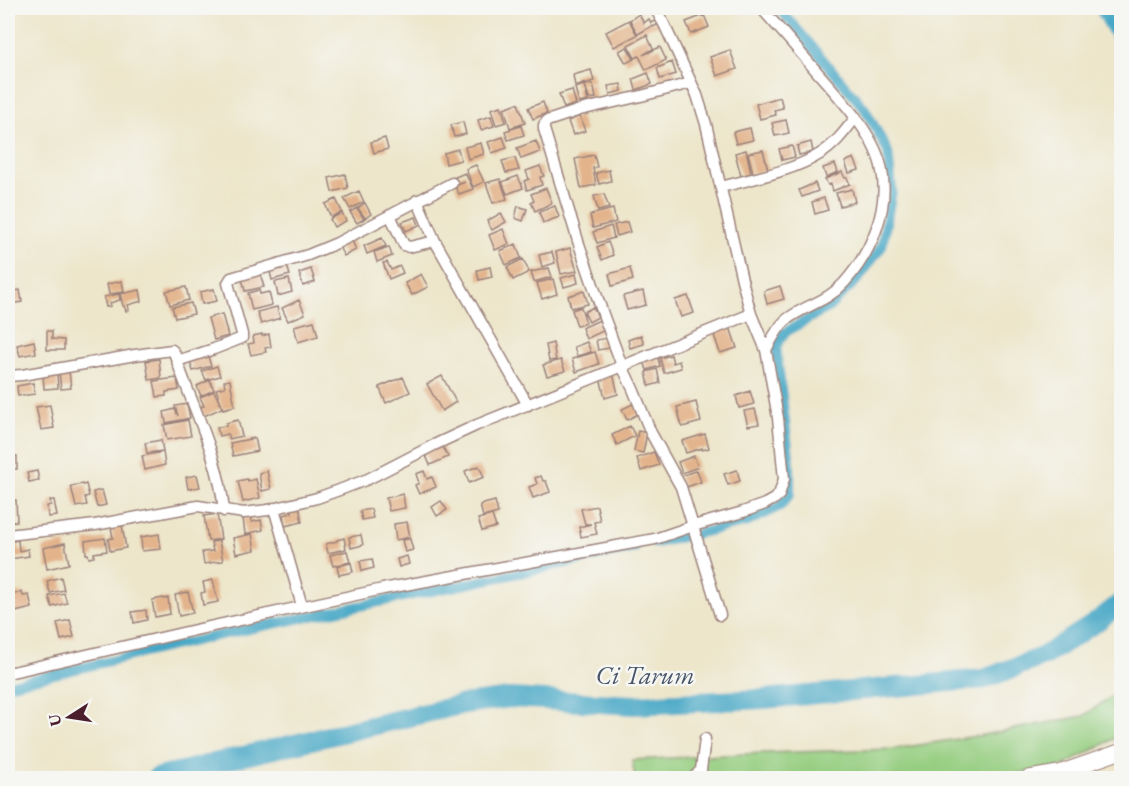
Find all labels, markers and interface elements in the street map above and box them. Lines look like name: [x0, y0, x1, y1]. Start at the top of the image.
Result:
water label: Ci Tarum: [596, 658, 694, 692]
north arrow: [39, 687, 99, 747]
text: U: [43, 712, 66, 728]

